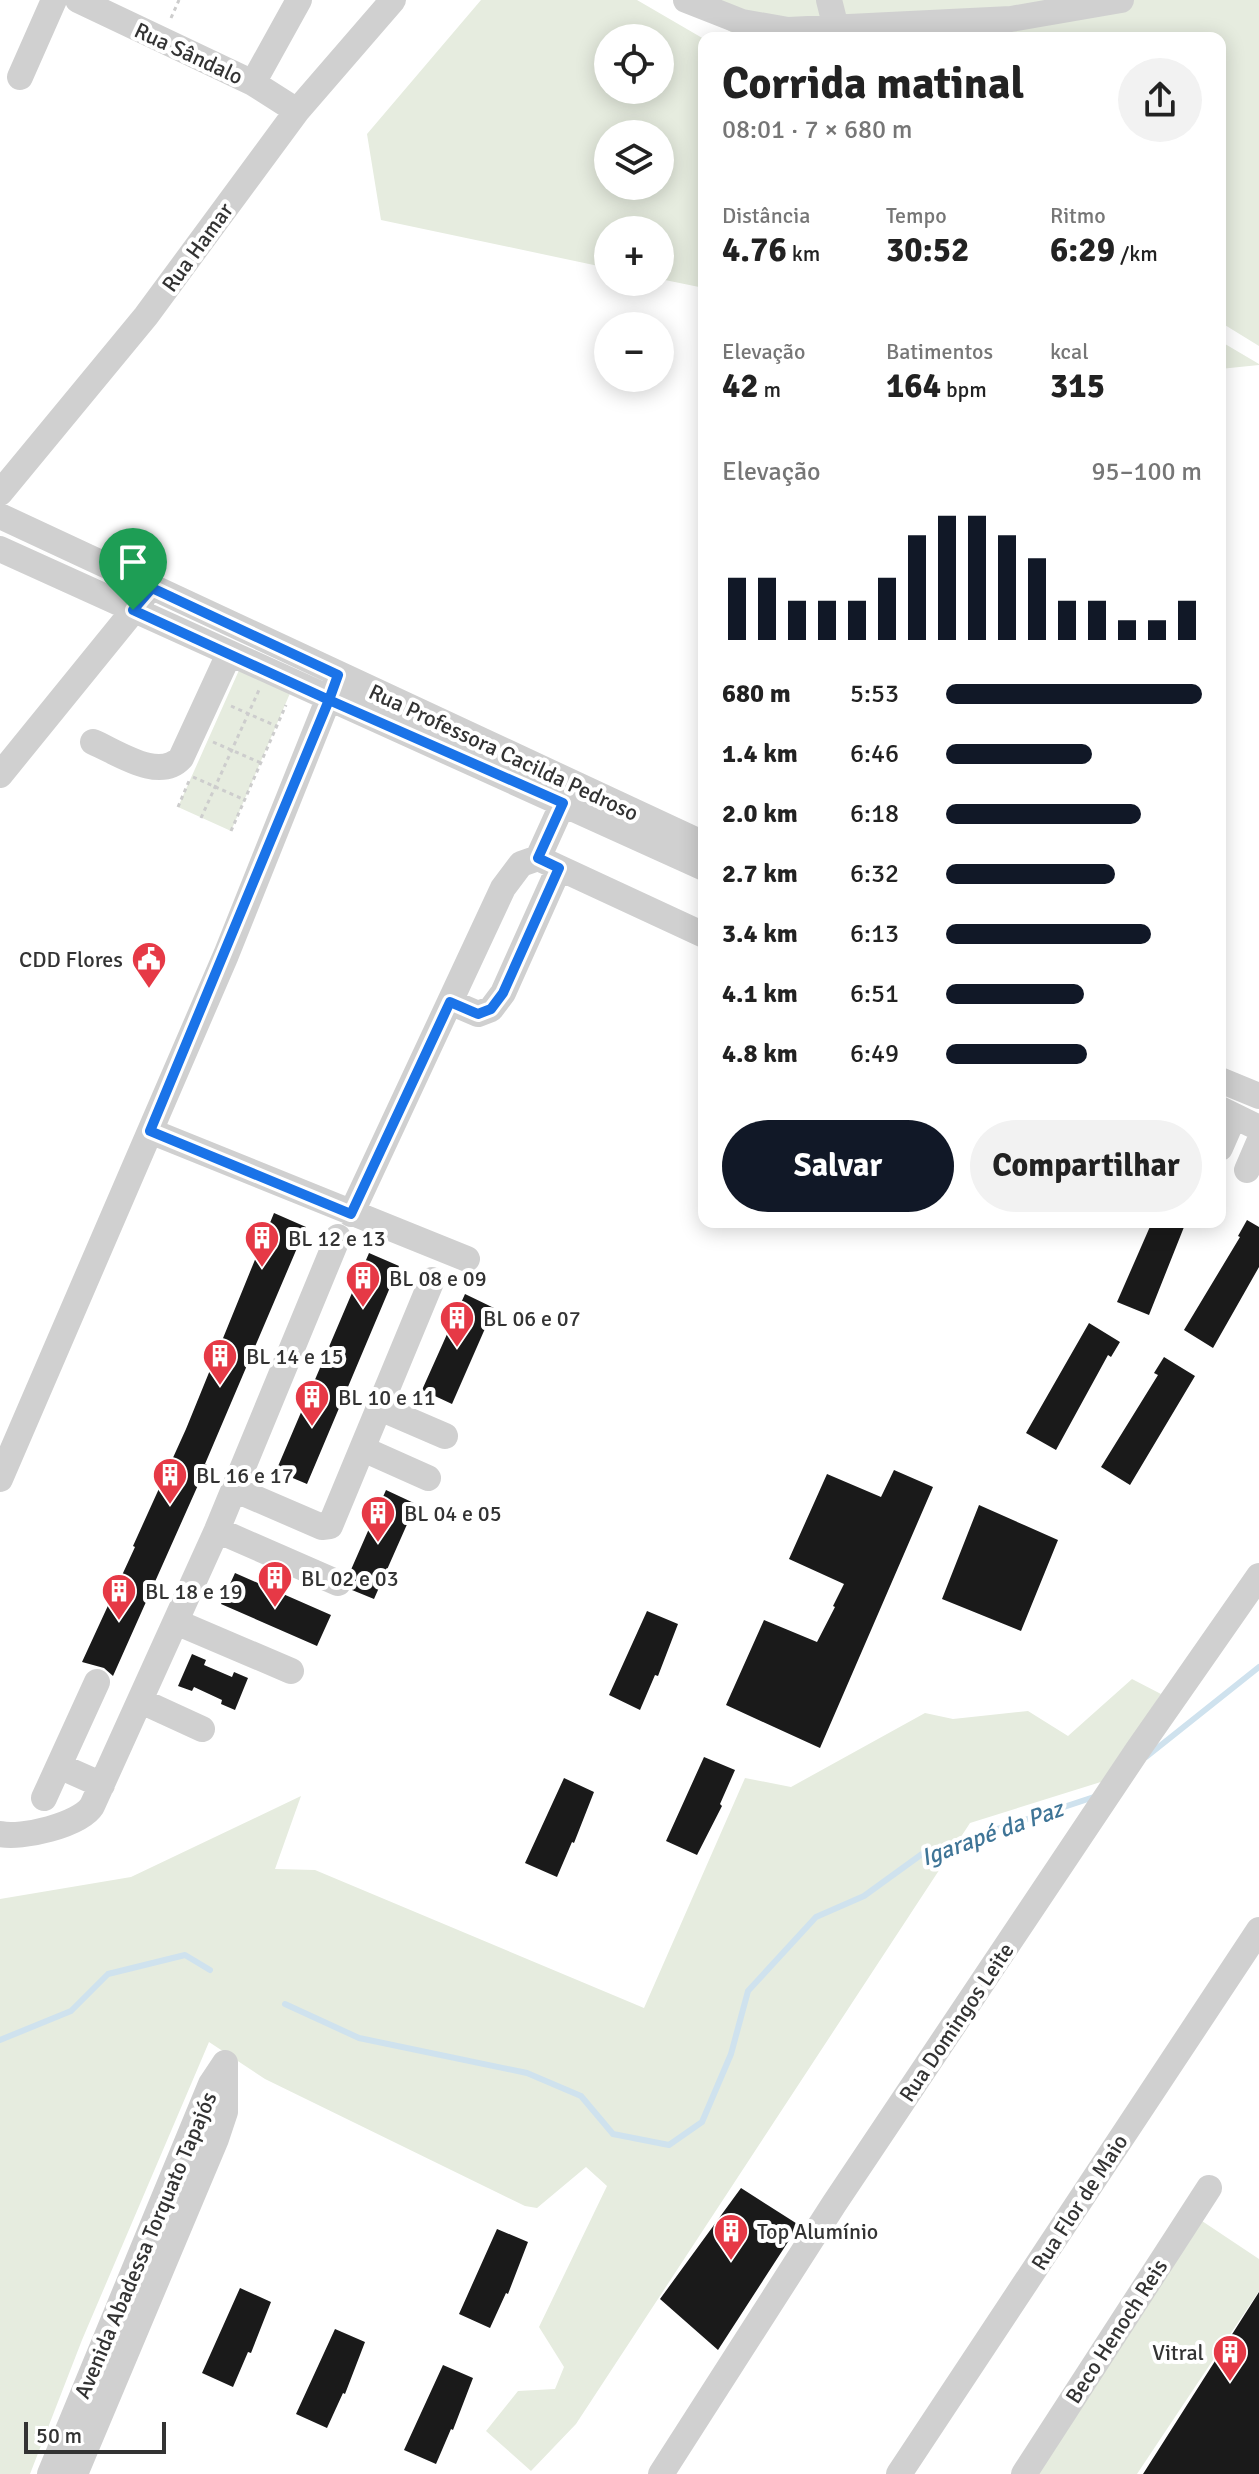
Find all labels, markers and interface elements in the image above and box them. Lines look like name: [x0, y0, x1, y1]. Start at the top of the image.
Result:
street label: Rua Sândalo: [130, 17, 247, 90]
map controls: [594, 24, 674, 392]
button: locate: [594, 24, 674, 104]
text: Corrida matinal: [722, 57, 1024, 111]
button: share: [1118, 58, 1202, 142]
text: 08:01 · 7 × 680 m: [722, 114, 913, 146]
button: layers: [594, 120, 674, 200]
street label: Rua Hamar: [156, 197, 239, 297]
text: Distância: [722, 202, 810, 229]
text: Tempo: [886, 202, 947, 229]
text: Ritmo: [1050, 202, 1106, 229]
button: +: [594, 216, 674, 296]
text: 4.76: [722, 229, 787, 271]
text: 30:52: [886, 229, 969, 271]
text: 6:29: [1050, 229, 1115, 271]
text: km: [787, 240, 820, 267]
text: /km: [1115, 240, 1158, 267]
button: −: [594, 312, 674, 392]
text: Elevação: [722, 338, 805, 365]
text: Batimentos: [886, 338, 993, 365]
text: kcal: [1050, 338, 1089, 365]
text: 42: [722, 365, 759, 407]
text: 164: [886, 365, 941, 407]
text: 315: [1050, 365, 1105, 407]
text: m: [759, 376, 781, 403]
text: bpm: [941, 376, 987, 403]
text: Elevação: [722, 456, 821, 488]
text: 95–100 m: [1092, 456, 1202, 488]
pin: [99, 528, 167, 610]
icon: arrive: [111, 540, 155, 584]
street label: Rua Professora Cacilda Pedroso: [365, 678, 643, 827]
text: 680 m: [722, 678, 791, 710]
text: 5:53: [850, 678, 899, 710]
text: 1.4 km: [722, 738, 798, 770]
text: 6:46: [850, 738, 899, 770]
text: 2.0 km: [722, 798, 798, 830]
text: 6:18: [850, 798, 899, 830]
text: 2.7 km: [722, 858, 798, 890]
text: 6:32: [850, 858, 899, 890]
text: 3.4 km: [722, 918, 798, 950]
text: 6:13: [850, 918, 899, 950]
public building icon: CDD Flores: [130, 940, 168, 990]
place label: CDD Flores: [19, 946, 123, 973]
text: 4.1 km: [722, 978, 798, 1010]
text: 6:51: [850, 978, 899, 1010]
text: 4.8 km: [722, 1038, 798, 1070]
text: 6:49: [850, 1038, 899, 1070]
button: Salvar: [722, 1120, 954, 1212]
button: Compartilhar: [970, 1120, 1202, 1212]
building icon: BL 12 e 13: [243, 1219, 281, 1269]
place label: BL 12 e 13: [288, 1225, 386, 1252]
building icon: BL 08 e 09: [344, 1259, 382, 1309]
place label: BL 08 e 09: [389, 1265, 487, 1292]
building icon: BL 06 e 07: [438, 1299, 476, 1349]
place label: BL 06 e 07: [483, 1305, 581, 1332]
building icon: BL 14 e 15: [201, 1337, 239, 1387]
place label: BL 14 e 15: [246, 1343, 344, 1370]
building icon: BL 10 e 11: [293, 1378, 331, 1428]
place label: BL 10 e 11: [338, 1384, 436, 1411]
building icon: BL 16 e 17: [151, 1456, 189, 1506]
place label: BL 16 e 17: [196, 1462, 294, 1489]
building icon: BL 04 e 05: [359, 1494, 397, 1544]
place label: BL 04 e 05: [404, 1500, 502, 1527]
building icon: BL 02 e 03: [256, 1559, 294, 1609]
place label: BL 02 e 03: [301, 1565, 399, 1592]
building icon: BL 18 e 19: [100, 1572, 138, 1622]
place label: BL 18 e 19: [145, 1578, 243, 1605]
water label: Igarapé da Paz: [917, 1793, 1069, 1873]
street label: Rua Domingos Leite: [893, 1938, 1020, 2107]
street label: Avenida Abadessa Torquato Tapajós: [68, 2088, 222, 2403]
street label: Rua Flor de Maio: [1025, 2129, 1133, 2275]
building icon: Top Alumínio: [712, 2212, 750, 2262]
place label: Top Alumínio: [757, 2218, 878, 2245]
street label: Beco Henoch Reis: [1060, 2254, 1173, 2409]
building icon: Vitral: [1211, 2333, 1249, 2383]
place label: Vitral: [1152, 2339, 1204, 2366]
scale bar: [24, 2418, 166, 2454]
text: 50 m: [36, 2422, 82, 2449]

